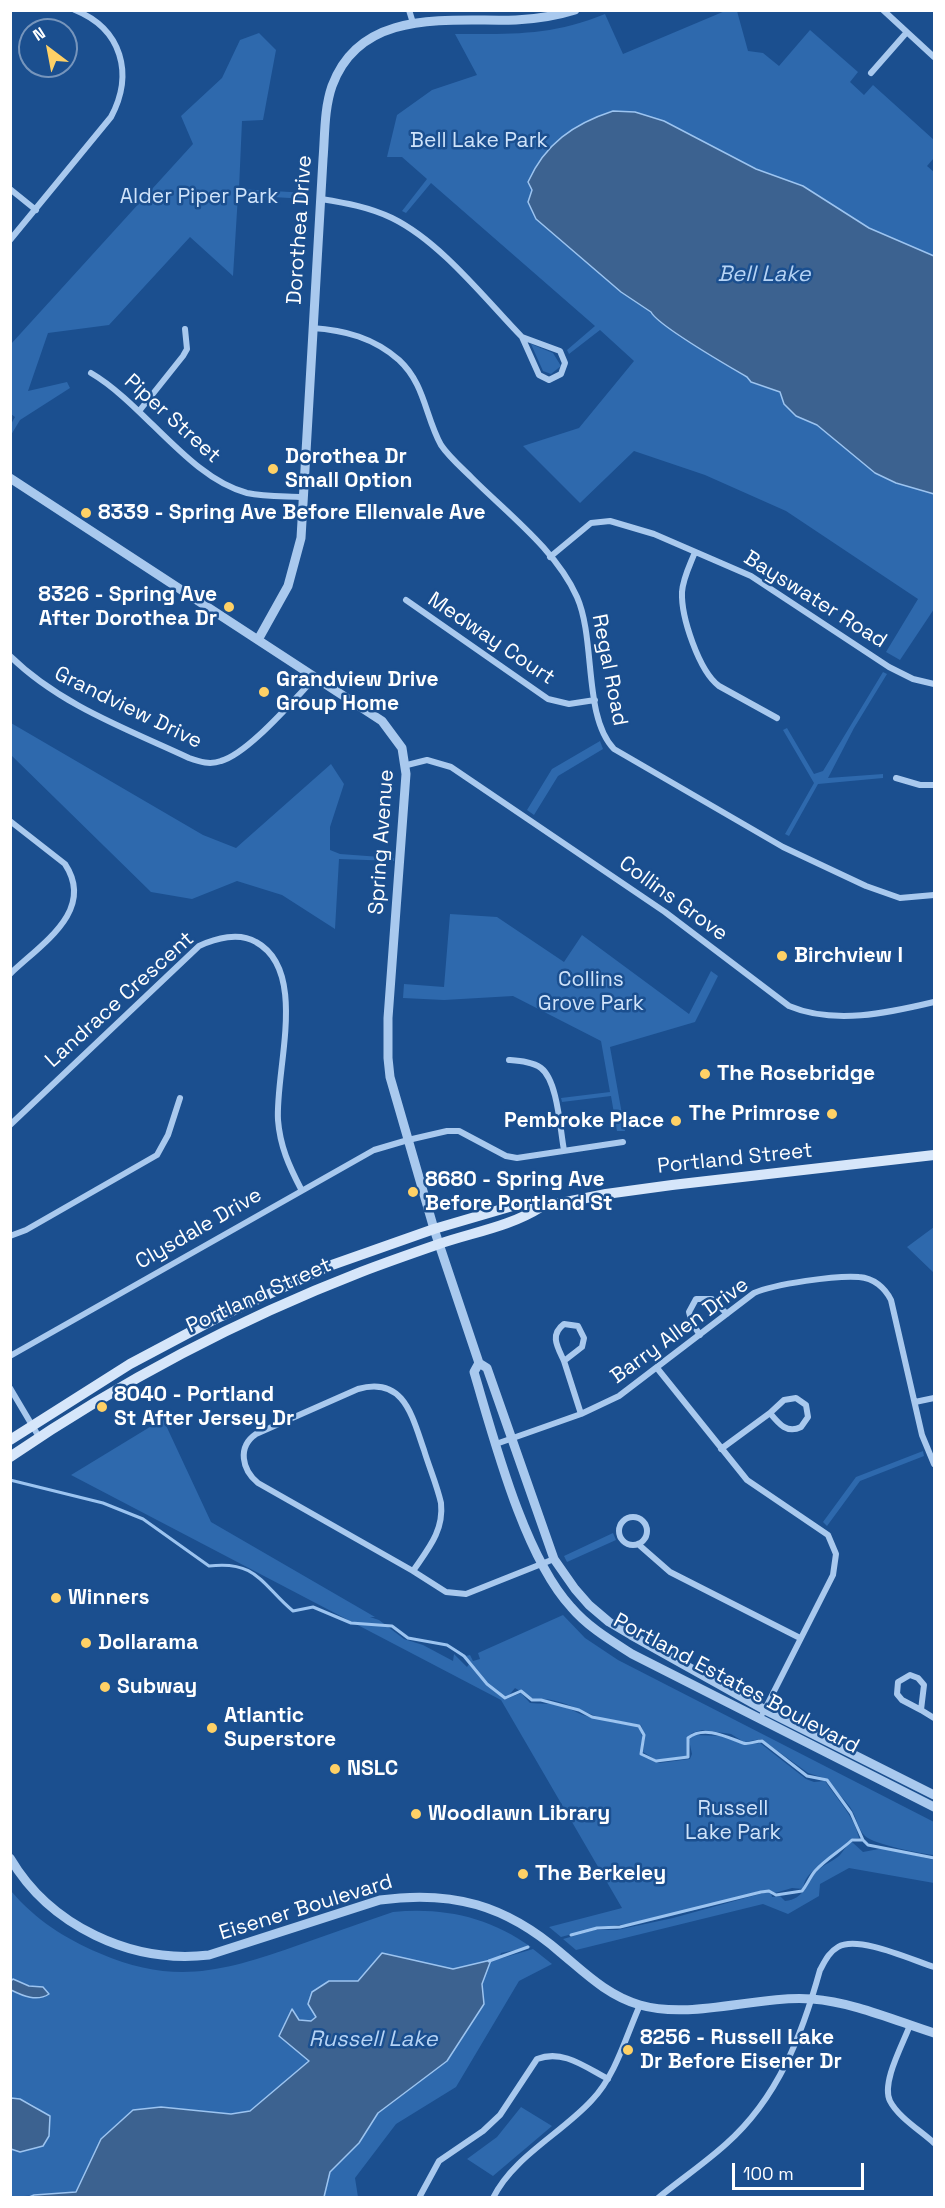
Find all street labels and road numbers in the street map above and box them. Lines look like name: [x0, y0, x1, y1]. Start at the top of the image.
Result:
street label: Dorothea Drive: [282, 154, 318, 306]
street label: Piper Street: [119, 369, 225, 469]
street label: Bayswater Road: [739, 546, 891, 654]
street label: Medway Court: [423, 587, 559, 691]
street label: Regal Road: [586, 612, 632, 728]
street label: Grandview Drive: [50, 661, 206, 755]
street label: Spring Avenue: [364, 769, 400, 915]
street label: Collins Grove: [614, 851, 732, 947]
street label: Landrace Crescent: [40, 927, 200, 1073]
street label: Portland Street: [656, 1138, 814, 1180]
street label: Clysdale Drive: [131, 1183, 267, 1275]
street label: Portland Street: [183, 1253, 335, 1339]
street label: Barry Allen Drive: [606, 1272, 754, 1390]
street label: Portland Estates Boulevard: [609, 1608, 863, 1760]
street label: Eisener Boulevard: [216, 1870, 396, 1946]

